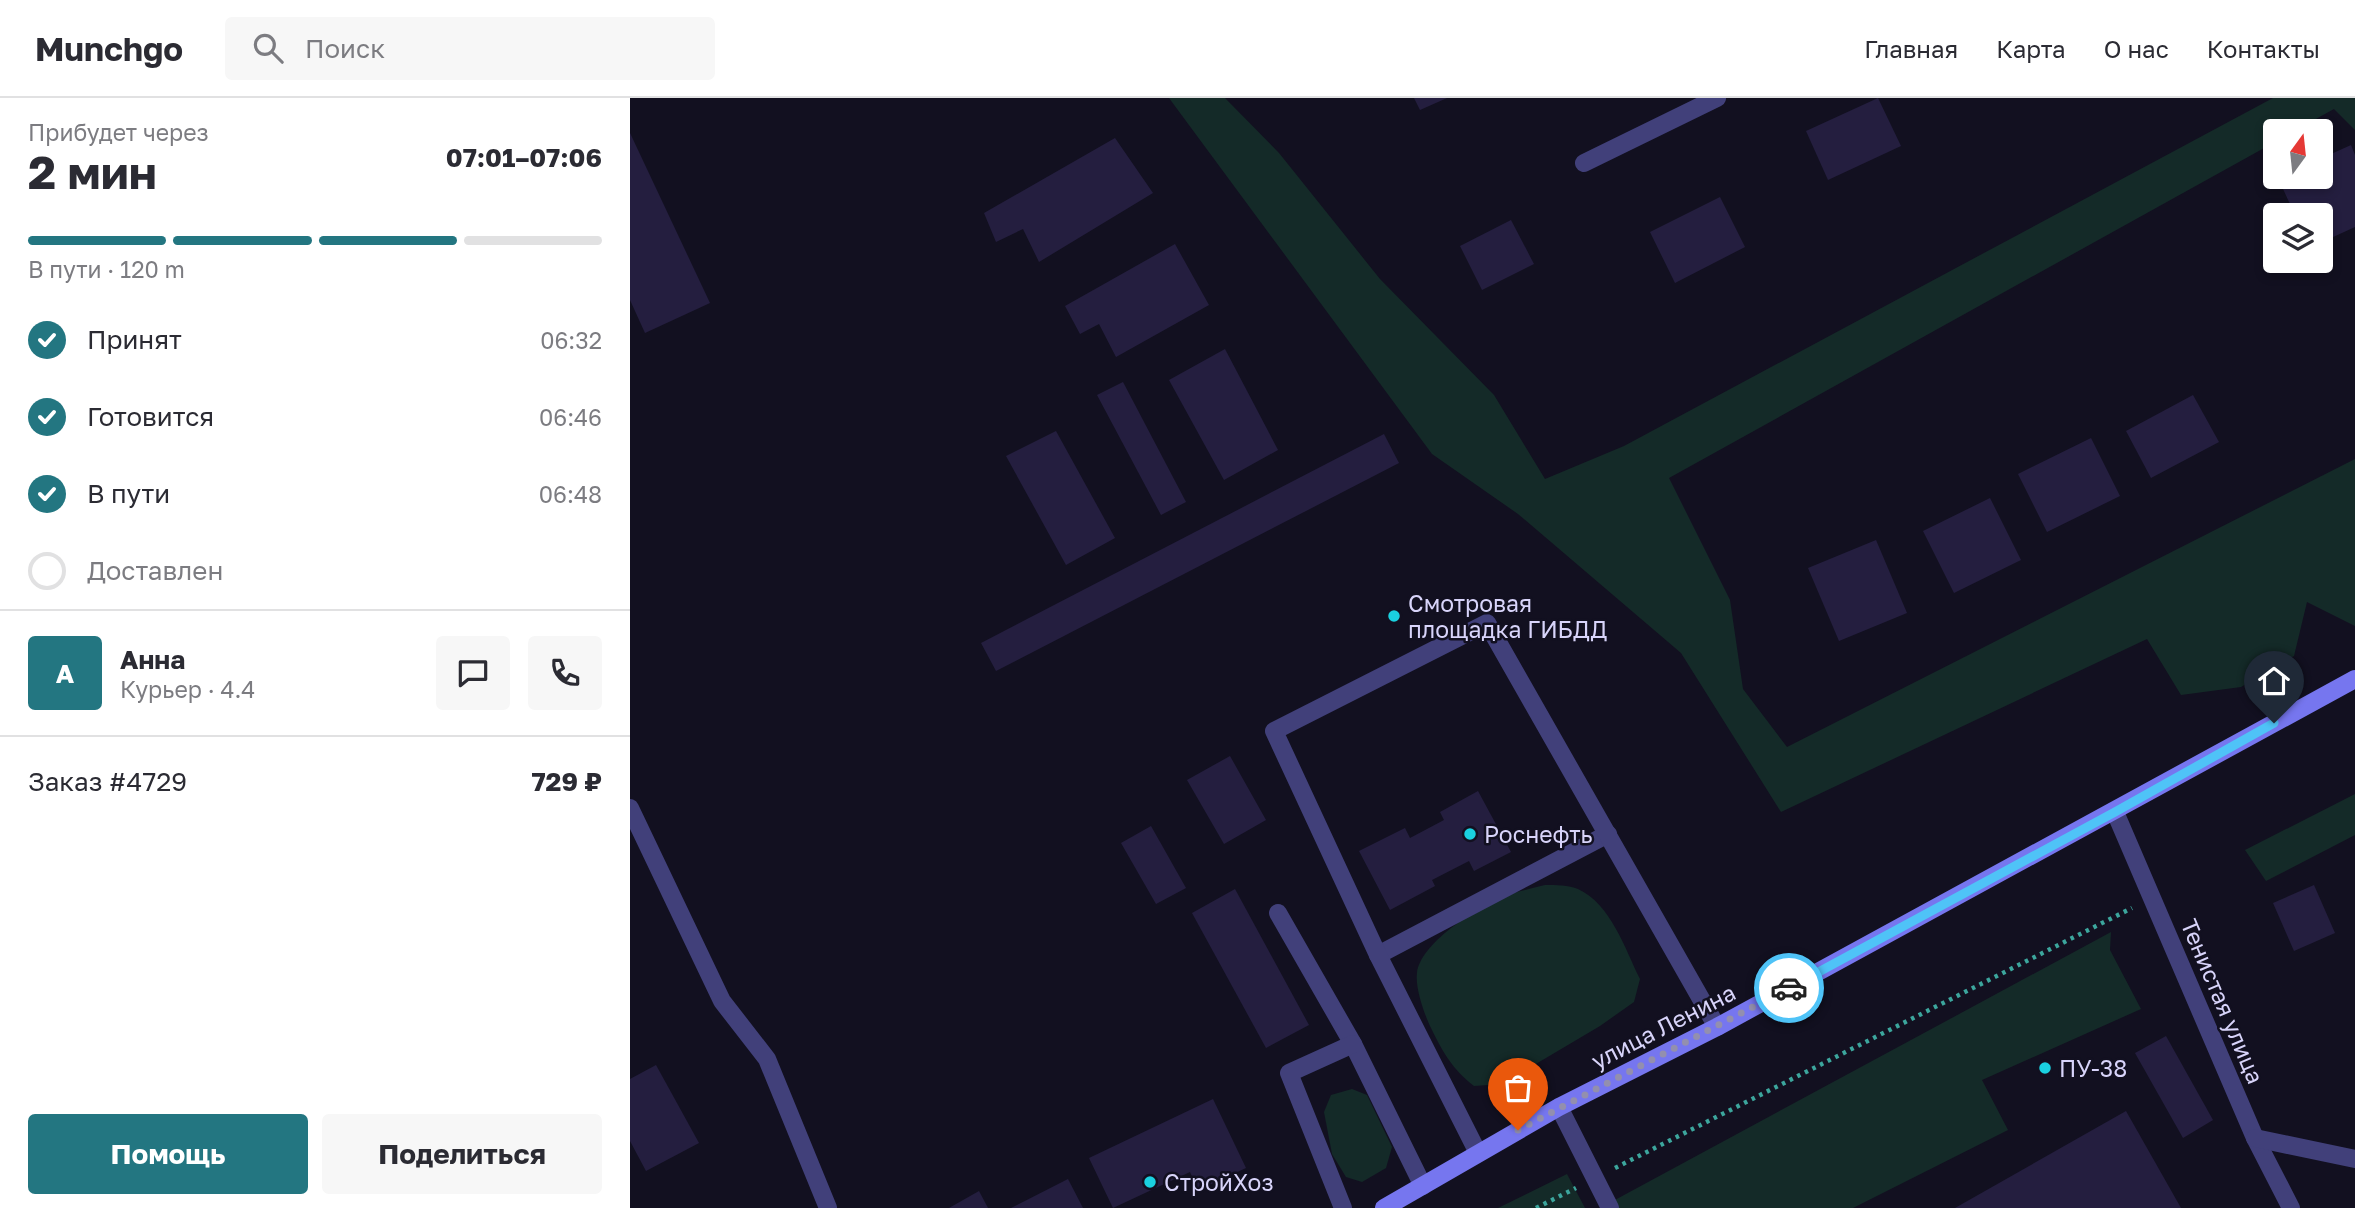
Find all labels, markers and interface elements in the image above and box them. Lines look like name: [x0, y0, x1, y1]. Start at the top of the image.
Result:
search box: [225, 17, 715, 80]
text: Munchgo: [35, 29, 183, 68]
icon: search: [249, 29, 287, 67]
text: Поиск: [305, 33, 385, 64]
text: Главная: [1864, 34, 1958, 63]
text: Карта: [1996, 34, 2066, 63]
text: О нас: [2104, 34, 2169, 63]
text: Контакты: [2207, 34, 2320, 63]
text: Прибудет через: [28, 118, 209, 146]
north arrow: [2263, 119, 2333, 189]
map controls: [2263, 119, 2333, 273]
text: 07:01–07:06: [446, 142, 602, 173]
text: 2 мин: [28, 144, 157, 199]
button: layers: [2263, 203, 2333, 273]
text: В пути · 120 m: [28, 255, 185, 283]
icon: check: [28, 321, 66, 359]
text: Принят: [87, 324, 182, 355]
text: 06:32: [540, 326, 602, 354]
icon: check: [28, 398, 66, 436]
text: Готовится: [87, 401, 214, 432]
text: 06:46: [539, 403, 602, 431]
icon: check: [28, 475, 66, 513]
text: В пути: [87, 478, 170, 509]
text: 06:48: [539, 480, 602, 508]
text: Доставлен: [87, 555, 223, 586]
place label: Смотровая площадка ГИБДД: [1408, 589, 1608, 643]
marker: Смотровая площадка ГИБДД: [1386, 608, 1402, 624]
button: chat: [436, 636, 510, 710]
button: phone: [528, 636, 602, 710]
text: Анна: [120, 644, 185, 675]
pin: [2244, 651, 2304, 723]
text: А: [56, 658, 74, 689]
icon: home: [2255, 662, 2293, 700]
text: Курьер · 4.4: [120, 675, 255, 703]
text: Заказ #4729: [28, 766, 187, 797]
text: 729 ₽: [531, 766, 602, 797]
place label: Роснефть: [1484, 820, 1593, 848]
marker: Роснефть: [1462, 826, 1478, 842]
street label: Тенистая улица: [2176, 914, 2270, 1088]
courier: [1754, 953, 1824, 1023]
icon: car: [1770, 969, 1808, 1007]
street label: улица Ленина: [1586, 978, 1740, 1074]
place label: ПУ-38: [2059, 1054, 2127, 1082]
pin: [1488, 1058, 1548, 1130]
marker: ПУ-38: [2037, 1060, 2053, 1076]
icon: bag: [1499, 1069, 1537, 1107]
button: Помощь: [28, 1114, 308, 1194]
button: Поделиться: [322, 1114, 602, 1194]
place label: СтройХоз: [1164, 1168, 1273, 1196]
marker: СтройХоз: [1142, 1174, 1158, 1190]

